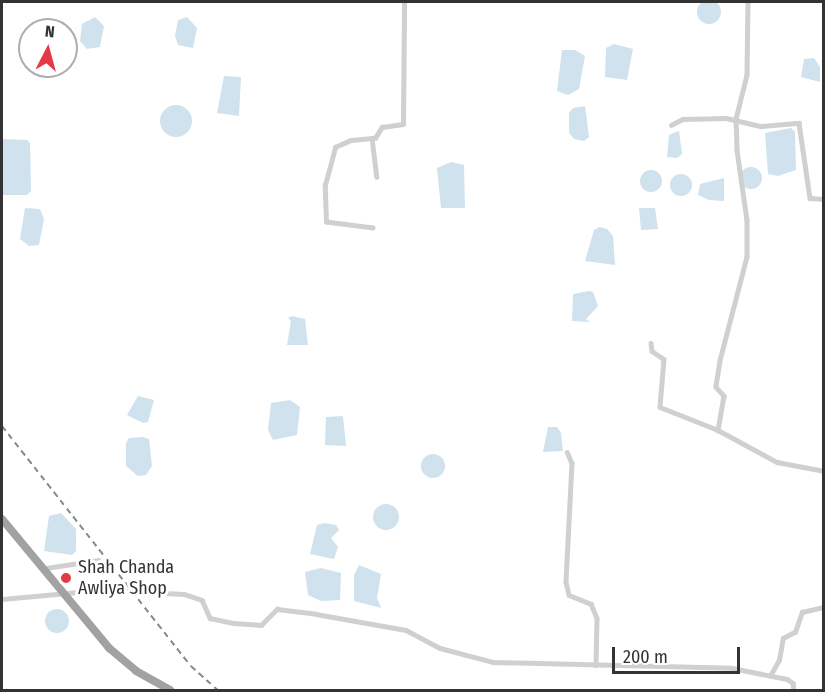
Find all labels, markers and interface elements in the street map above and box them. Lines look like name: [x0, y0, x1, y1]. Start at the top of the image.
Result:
north arrow: [18, 18, 78, 78]
text: N: [44, 22, 55, 42]
place label: Shah Chanda Awliya Shop: [78, 557, 174, 600]
marker: Shah Chanda Awliya Shop: [59, 571, 73, 585]
scale bar: [615, 635, 742, 673]
text: 200 m: [623, 646, 668, 668]

